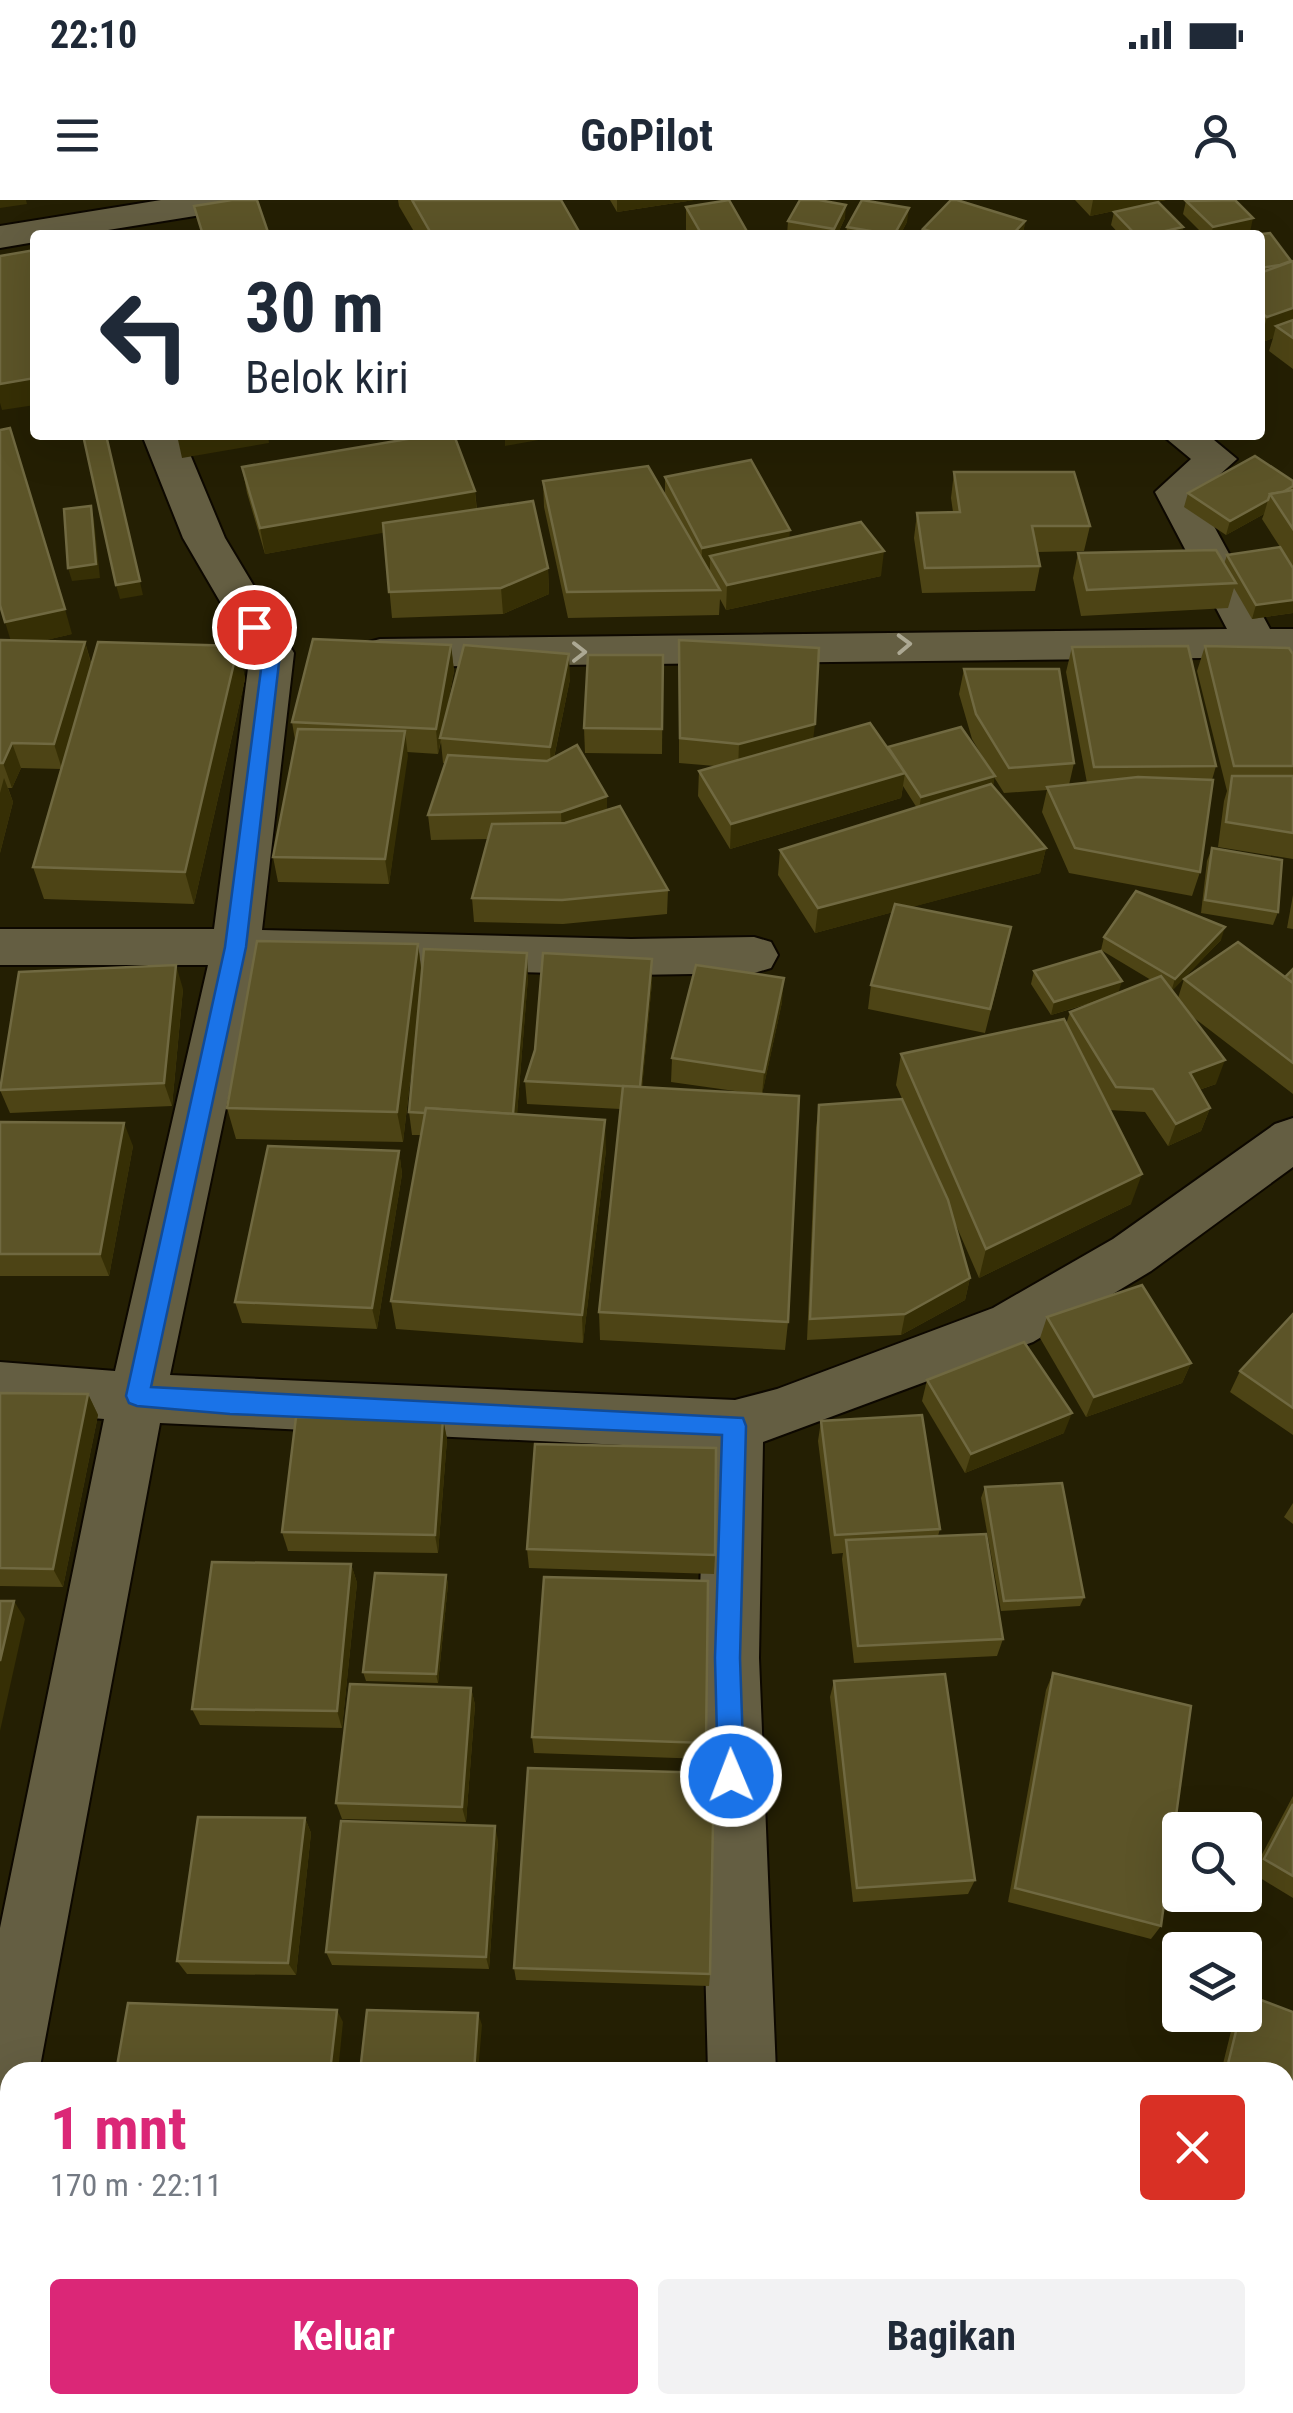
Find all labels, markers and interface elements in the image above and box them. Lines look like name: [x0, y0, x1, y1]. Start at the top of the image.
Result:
text: 22:10: [50, 13, 137, 57]
icon: menu: [50, 108, 105, 163]
icon: person: [1188, 108, 1243, 163]
text: GoPilot: [580, 109, 713, 162]
text: 30 m: [245, 267, 384, 349]
icon: left: [80, 270, 210, 400]
text: Belok kiri: [245, 351, 409, 404]
pin: [212, 585, 297, 670]
icon: arrive: [227, 600, 282, 655]
one-way arrow: [896, 633, 912, 654]
one-way arrow: [572, 641, 588, 663]
position arrow: [679, 1724, 783, 1828]
map controls: [1162, 1812, 1262, 2032]
button: search: [1162, 1812, 1262, 1912]
button: layers: [1162, 1932, 1262, 2032]
text: 1 mnt: [50, 2093, 187, 2164]
button: close: [1140, 2095, 1245, 2200]
text: 170 m · 22:11: [50, 2166, 222, 2204]
button: Keluar: [50, 2279, 638, 2394]
button: Bagikan: [658, 2279, 1245, 2394]

